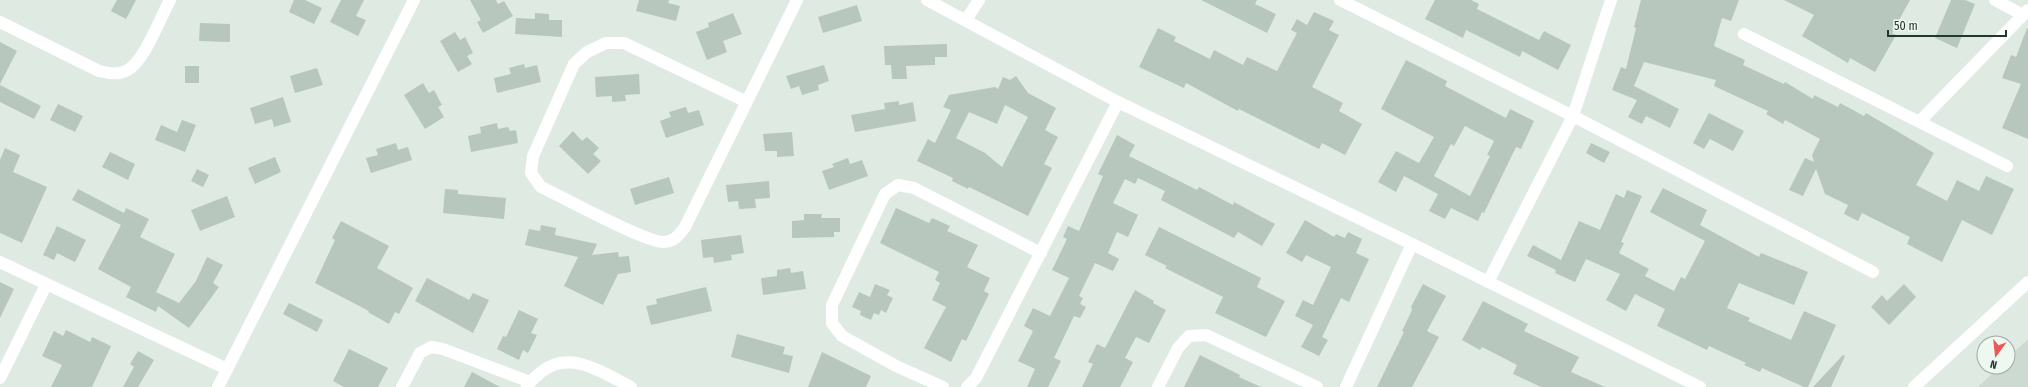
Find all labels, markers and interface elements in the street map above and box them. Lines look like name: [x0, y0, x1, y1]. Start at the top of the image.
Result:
scale bar: [1888, 12, 2006, 38]
text: 50 m: [1894, 19, 1918, 33]
north arrow: [1976, 335, 2016, 375]
text: N: [1989, 357, 1998, 371]

